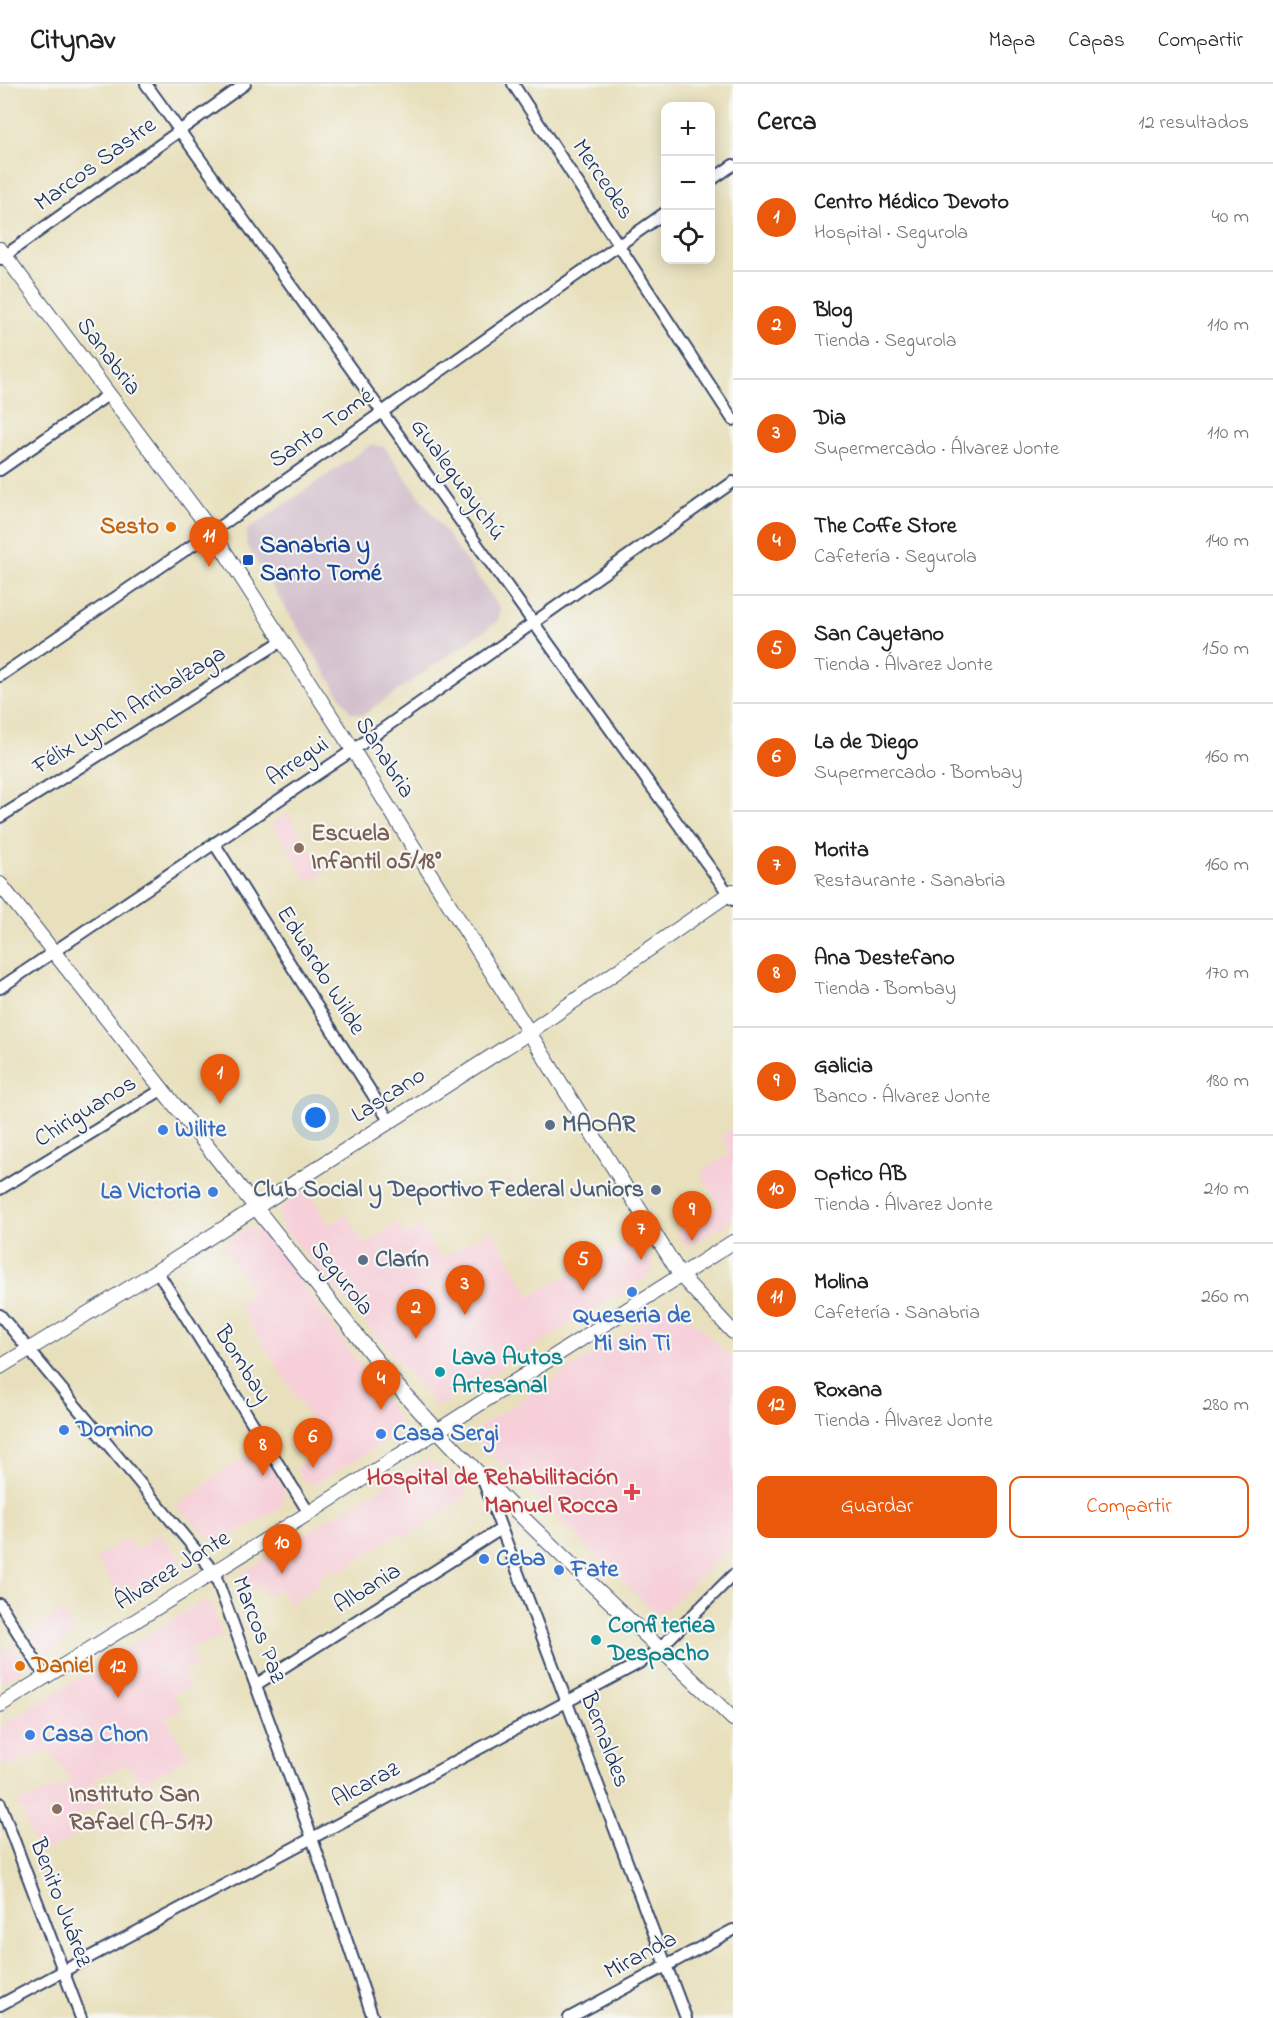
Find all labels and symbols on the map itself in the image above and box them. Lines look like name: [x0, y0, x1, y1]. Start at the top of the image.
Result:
street label: Marcos Sastre: [28, 109, 164, 221]
street label: Mercedes: [562, 133, 642, 227]
street label: Sanabria: [67, 310, 149, 404]
street label: Santo Tomé: [262, 380, 382, 478]
street label: Gualeguaychú: [400, 412, 513, 549]
place label: Sesto: [100, 510, 159, 545]
pin: 11: [190, 518, 228, 567]
marker: Sesto: [164, 520, 178, 534]
place label: Sanabria y Santo Tomé: [260, 529, 383, 592]
marker: Sanabria y Santo Tomé: [241, 553, 255, 567]
street label: Félix Lynch Arribalzaga: [26, 637, 234, 786]
street label: Sanabria: [345, 710, 423, 806]
street label: Arregui: [260, 728, 336, 796]
place label: Escuela Infantil 05/18°: [311, 817, 442, 880]
marker: Escuela Infantil 05/18°: [292, 841, 306, 855]
street label: Eduardo Wilde: [266, 900, 374, 1043]
pin: 1: [200, 1054, 240, 1104]
street label: Lascano: [345, 1059, 433, 1133]
street label: Chiriguanos: [28, 1067, 144, 1157]
your location: [301, 1103, 330, 1132]
place label: MAOAR: [562, 1108, 636, 1143]
place label: Wilite: [175, 1113, 228, 1148]
marker: MAOAR: [543, 1118, 557, 1132]
marker: Wilite: [156, 1123, 170, 1137]
place label: Club Social y Deportivo Federal Juniors: [253, 1173, 644, 1209]
place label: La Victoria: [100, 1175, 201, 1210]
marker: Club Social y Deportivo Federal Juniors: [649, 1183, 663, 1197]
marker: La Victoria: [206, 1185, 220, 1199]
pin: 9: [672, 1192, 712, 1241]
pin: 7: [622, 1210, 660, 1260]
street label: Segurola: [300, 1234, 382, 1324]
pin: 5: [564, 1242, 602, 1291]
place label: Clarín: [375, 1243, 429, 1278]
marker: Clarín: [356, 1253, 370, 1267]
pin: 3: [446, 1266, 484, 1315]
marker: Queseria de Mi sin Ti: [625, 1285, 639, 1299]
pin: 2: [396, 1290, 436, 1339]
place label: Queseria de Mi sin Ti: [573, 1299, 692, 1362]
street label: Bombay: [203, 1318, 280, 1411]
place label: Lava Autos Artesanal: [452, 1341, 563, 1404]
pin: 4: [362, 1360, 400, 1410]
marker: Lava Autos Artesanal: [433, 1365, 447, 1379]
place label: Domino: [75, 1413, 153, 1448]
place label: Casa Sergi: [393, 1417, 499, 1453]
pin: 6: [294, 1418, 332, 1468]
marker: Domino: [57, 1423, 71, 1437]
pin: 8: [244, 1426, 282, 1476]
marker: Casa Sergi: [374, 1427, 388, 1441]
place label: Hospital de Rehabilitación Manuel Rocca: [367, 1461, 618, 1524]
marker: Hospital de Rehabilitación Manuel Rocca: [623, 1483, 641, 1501]
street label: Álvarez Jonte: [109, 1522, 238, 1620]
pin: 10: [262, 1524, 302, 1574]
place label: Ceba: [496, 1542, 546, 1577]
marker: Ceba: [477, 1552, 491, 1566]
place label: Fate: [570, 1553, 620, 1588]
street label: Albania: [328, 1555, 408, 1623]
marker: Fate: [552, 1563, 566, 1577]
street label: Marcos Paz: [222, 1572, 295, 1689]
place label: Confiteriea Despacho: [607, 1609, 715, 1672]
marker: Confiteriea Despacho: [589, 1633, 603, 1647]
pin: 12: [98, 1648, 138, 1698]
place label: Daniel: [31, 1649, 94, 1684]
marker: Daniel: [13, 1659, 27, 1673]
street label: Bernaldes: [569, 1686, 638, 1793]
place label: Casa Chon: [42, 1718, 148, 1753]
marker: Casa Chon: [23, 1728, 37, 1742]
street label: Alcaraz: [326, 1752, 407, 1818]
place label: Instituto San Rafael (A-517): [69, 1778, 212, 1841]
marker: Instituto San Rafael (A-517): [50, 1802, 64, 1816]
street label: Benito Juárez: [19, 1833, 101, 1973]
street label: Miranda: [599, 1922, 683, 1990]

